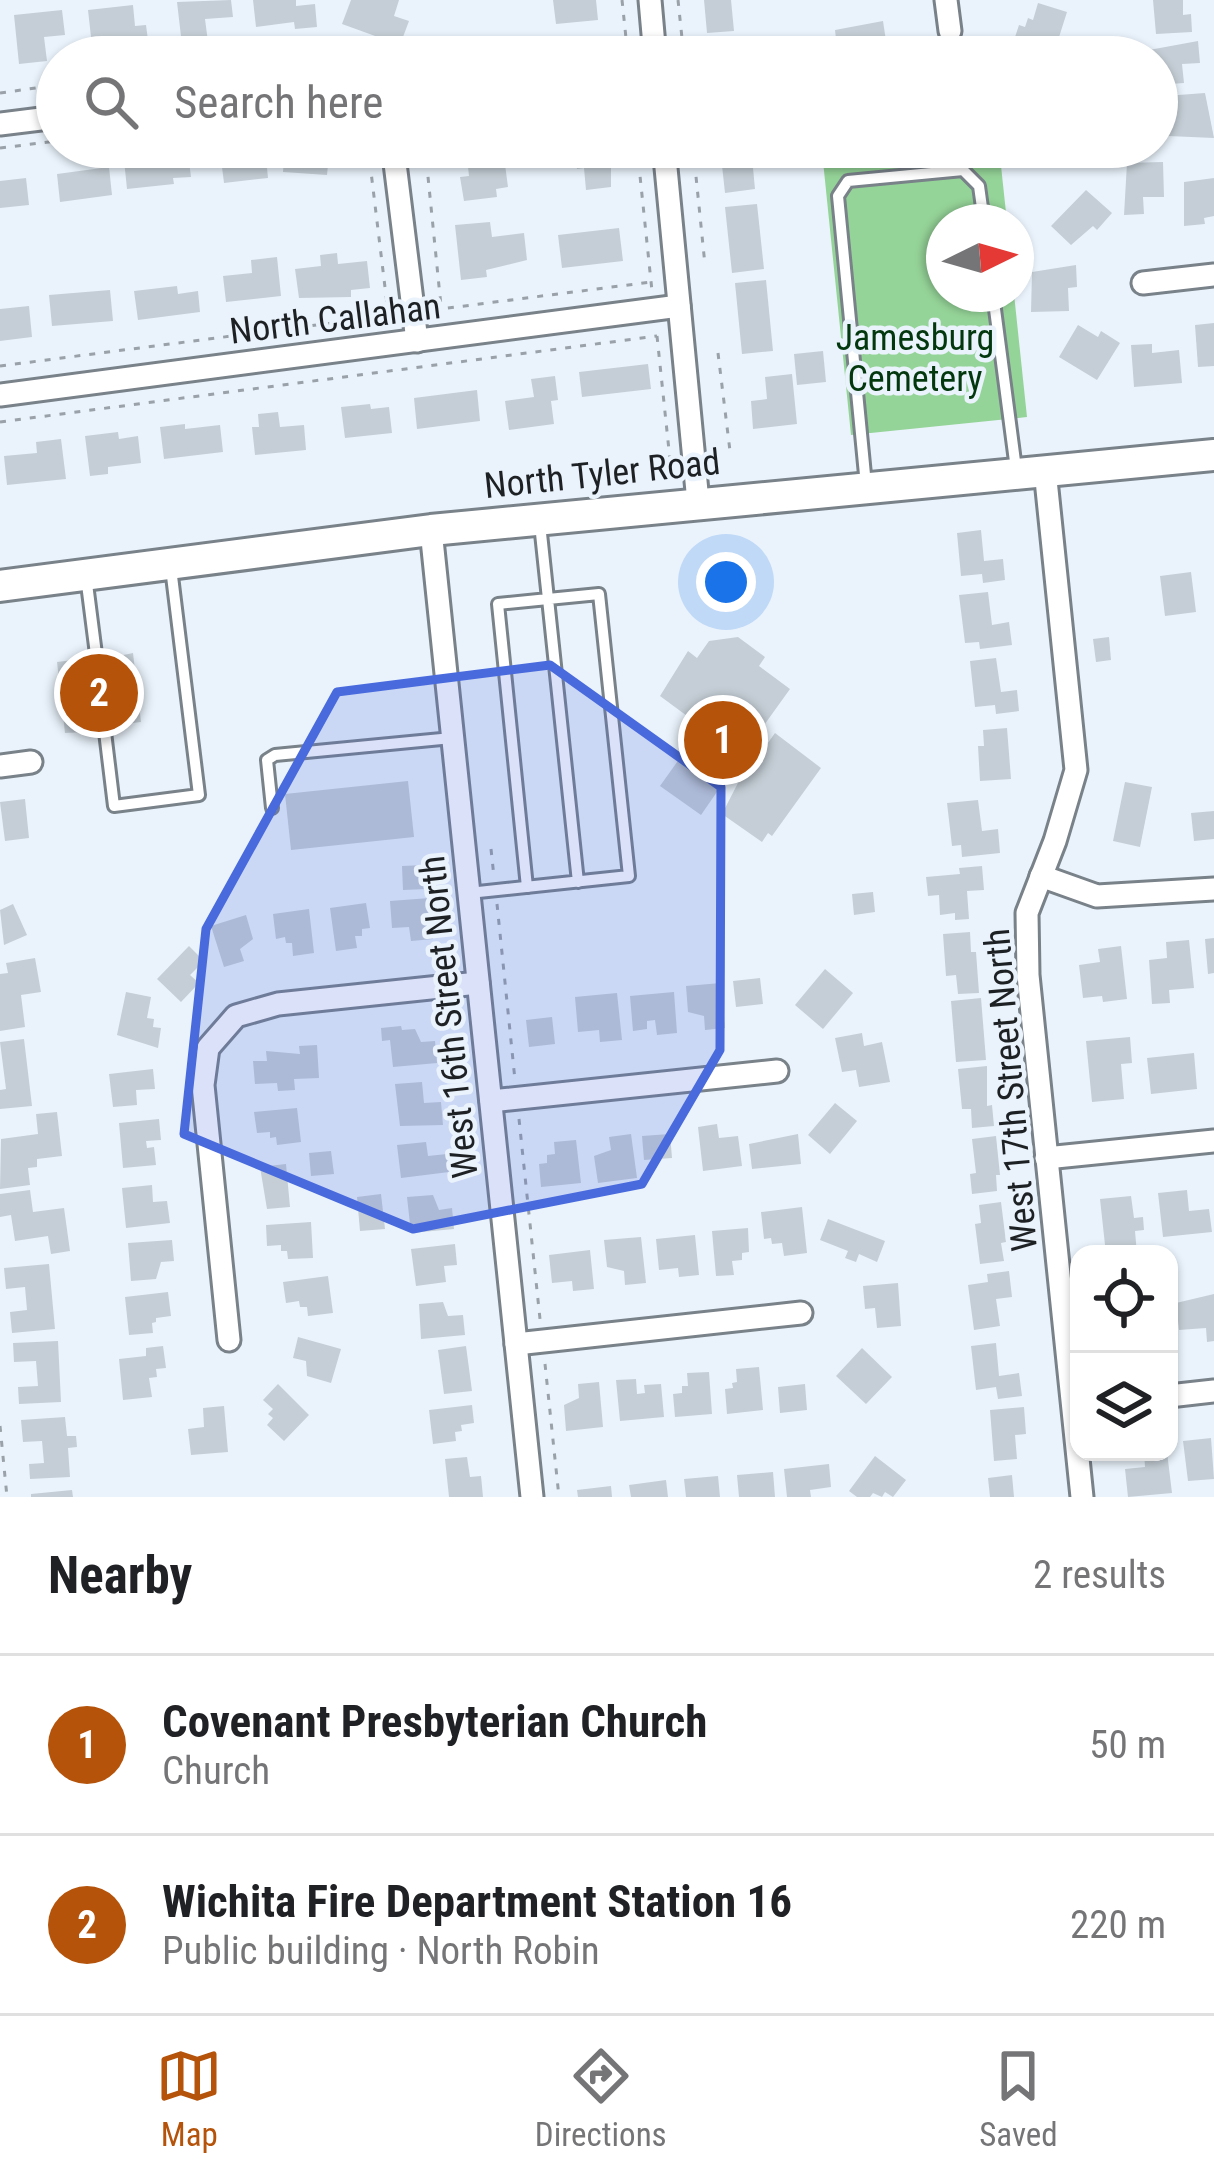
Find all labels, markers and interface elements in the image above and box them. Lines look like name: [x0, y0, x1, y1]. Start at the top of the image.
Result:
search box: [36, 36, 1178, 168]
icon: search: [78, 69, 144, 135]
text: Search here: [174, 76, 383, 129]
north arrow: [926, 204, 1034, 312]
street label: North Callahan: [227, 285, 443, 353]
park label: Jamesburg Cemetery: [836, 317, 994, 400]
street label: North Tyler Road: [482, 441, 722, 507]
your location: [696, 552, 756, 612]
pin: 2: [60, 648, 138, 738]
pin: 1: [684, 695, 762, 785]
street label: West 16th Street North: [411, 854, 487, 1180]
street label: West 17th Street North: [976, 927, 1046, 1253]
map controls: [1070, 1245, 1178, 1461]
button: locate: [1070, 1245, 1178, 1353]
button: layers: [1070, 1353, 1178, 1461]
text: Nearby: [48, 1546, 192, 1605]
text: 2 results: [1033, 1552, 1166, 1598]
text: Covenant Presbyterian Church: [162, 1695, 707, 1748]
text: 1: [77, 1722, 97, 1768]
text: 50 m: [1089, 1722, 1166, 1768]
text: Church: [162, 1748, 270, 1794]
text: Wichita Fire Department Station 16: [162, 1875, 792, 1928]
text: 2: [77, 1902, 97, 1948]
text: 220 m: [1070, 1902, 1166, 1948]
text: Public building · North Robin: [162, 1928, 600, 1974]
tab: Map: [156, 2043, 222, 2154]
tab: Directions: [535, 2043, 667, 2154]
tab: Saved: [979, 2043, 1058, 2154]

